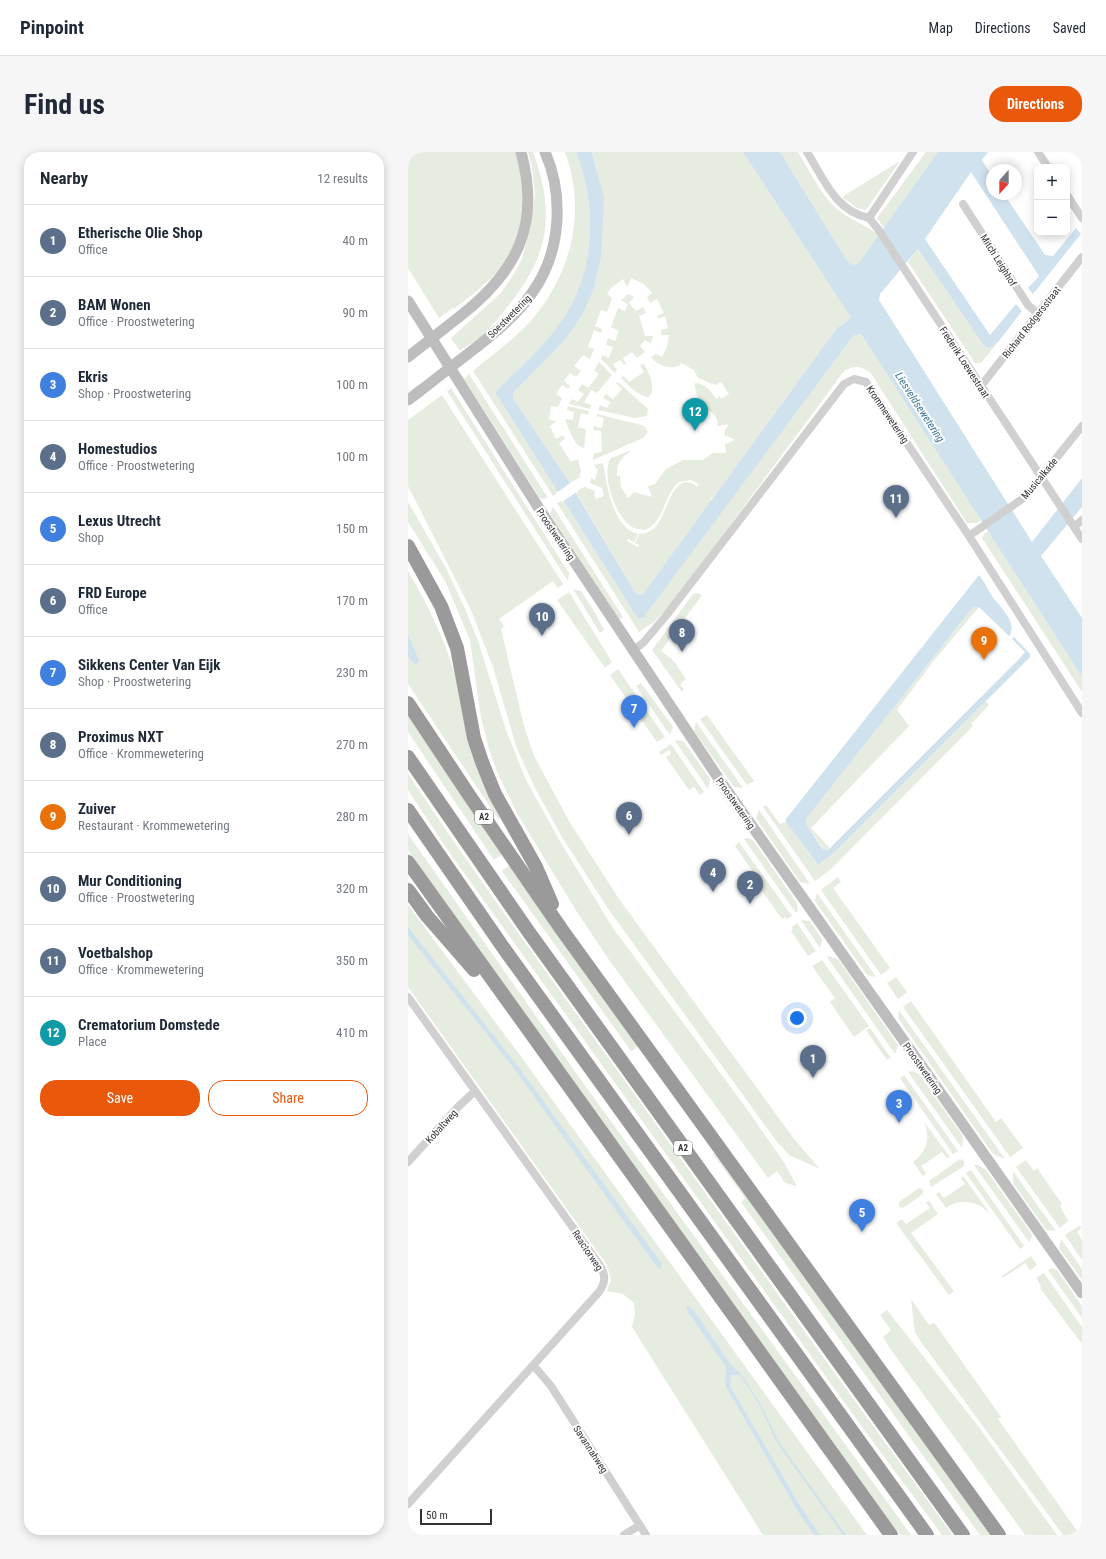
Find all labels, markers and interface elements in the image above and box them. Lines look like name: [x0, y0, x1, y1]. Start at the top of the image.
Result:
text: Pinpoint: [20, 16, 84, 39]
text: Map: [929, 20, 953, 36]
text: Directions: [975, 20, 1031, 36]
text: Saved: [1053, 20, 1086, 36]
button: Directions: [989, 86, 1082, 122]
text: Find us: [24, 88, 105, 121]
north arrow: [986, 164, 1022, 200]
map controls: [1034, 164, 1070, 236]
button: +: [1034, 164, 1070, 200]
text: Nearby: [40, 168, 88, 188]
text: 12 results: [317, 171, 368, 186]
button: −: [1034, 200, 1070, 236]
text: Etherische Olie Shop: [78, 224, 203, 242]
street label: Mitch Leighhof: [978, 232, 1019, 289]
text: 1: [50, 233, 56, 248]
text: 40 m: [342, 233, 368, 248]
text: Office: [78, 242, 108, 257]
street label: Richard Rodgersstraat: [1000, 284, 1063, 360]
street label: Soestwetering: [486, 292, 533, 340]
text: BAM Wonen: [78, 296, 151, 314]
text: 2: [50, 305, 56, 320]
text: 90 m: [342, 305, 368, 320]
text: Office · Proostwetering: [78, 314, 195, 329]
street label: Frederik Loewestraat: [937, 325, 992, 400]
text: Ekris: [78, 368, 108, 386]
water label: Liesveldsewetering: [892, 370, 947, 445]
text: 3: [50, 377, 56, 392]
text: 100 m: [336, 377, 368, 392]
street label: Krommewetering: [864, 383, 911, 445]
text: Shop · Proostwetering: [78, 386, 191, 401]
pin: 12: [682, 398, 708, 431]
text: Homestudios: [78, 440, 157, 458]
text: 4: [50, 449, 56, 464]
text: 100 m: [336, 449, 368, 464]
street label: Musicalkade: [1019, 455, 1060, 501]
text: Office · Proostwetering: [78, 458, 195, 473]
pin: 11: [883, 485, 909, 518]
street label: Proostwetering: [534, 506, 577, 562]
text: Lexus Utrecht: [78, 512, 161, 530]
text: 5: [50, 521, 56, 536]
text: 150 m: [336, 521, 368, 536]
text: Shop: [78, 530, 104, 545]
text: FRD Europe: [78, 584, 147, 602]
text: 6: [50, 593, 56, 608]
text: 170 m: [336, 593, 368, 608]
text: Office: [78, 602, 108, 617]
pin: 10: [529, 603, 555, 636]
pin: 8: [669, 619, 695, 652]
pin: 9: [971, 627, 997, 660]
text: Sikkens Center Van Eijk: [78, 656, 220, 674]
text: 7: [50, 665, 56, 680]
text: 230 m: [336, 665, 368, 680]
text: Shop · Proostwetering: [78, 674, 191, 689]
pin: 7: [621, 695, 647, 728]
text: Proximus NXT: [78, 728, 164, 746]
text: 8: [50, 737, 56, 752]
text: 270 m: [336, 737, 368, 752]
text: Office · Krommewetering: [78, 746, 204, 761]
street label: Proostwetering: [714, 776, 757, 831]
text: Zuiver: [78, 800, 116, 818]
pin: 6: [616, 802, 642, 835]
text: 9: [50, 809, 56, 824]
text: 280 m: [336, 809, 368, 824]
road number: A2: [475, 810, 493, 824]
text: Restaurant · Krommewetering: [78, 818, 230, 833]
pin: 4: [700, 859, 726, 892]
pin: 2: [737, 871, 763, 904]
text: Mur Conditioning: [78, 872, 182, 890]
text: 10: [46, 881, 60, 896]
text: 320 m: [336, 881, 368, 896]
text: Office · Proostwetering: [78, 890, 195, 905]
text: Voetbalshop: [78, 944, 153, 962]
text: 11: [46, 953, 60, 968]
text: 350 m: [336, 953, 368, 968]
text: Office · Krommewetering: [78, 962, 204, 977]
your location: [787, 1008, 807, 1028]
text: Crematorium Domstede: [78, 1016, 220, 1034]
text: 12: [46, 1025, 60, 1040]
text: 410 m: [336, 1025, 368, 1040]
text: Place: [78, 1034, 107, 1049]
street label: Proostwetering: [901, 1041, 944, 1096]
pin: 1: [800, 1045, 826, 1078]
button: Save: [40, 1080, 200, 1116]
button: Share: [208, 1080, 368, 1116]
pin: 3: [886, 1090, 912, 1123]
street label: Kobaltweg: [423, 1107, 459, 1145]
road number: A2: [674, 1141, 692, 1155]
pin: 5: [849, 1199, 875, 1232]
street label: Reactorweg: [570, 1228, 605, 1273]
street label: Savannahweg: [571, 1423, 610, 1475]
scale bar: [420, 1507, 492, 1526]
text: 50 m: [426, 1509, 448, 1522]

